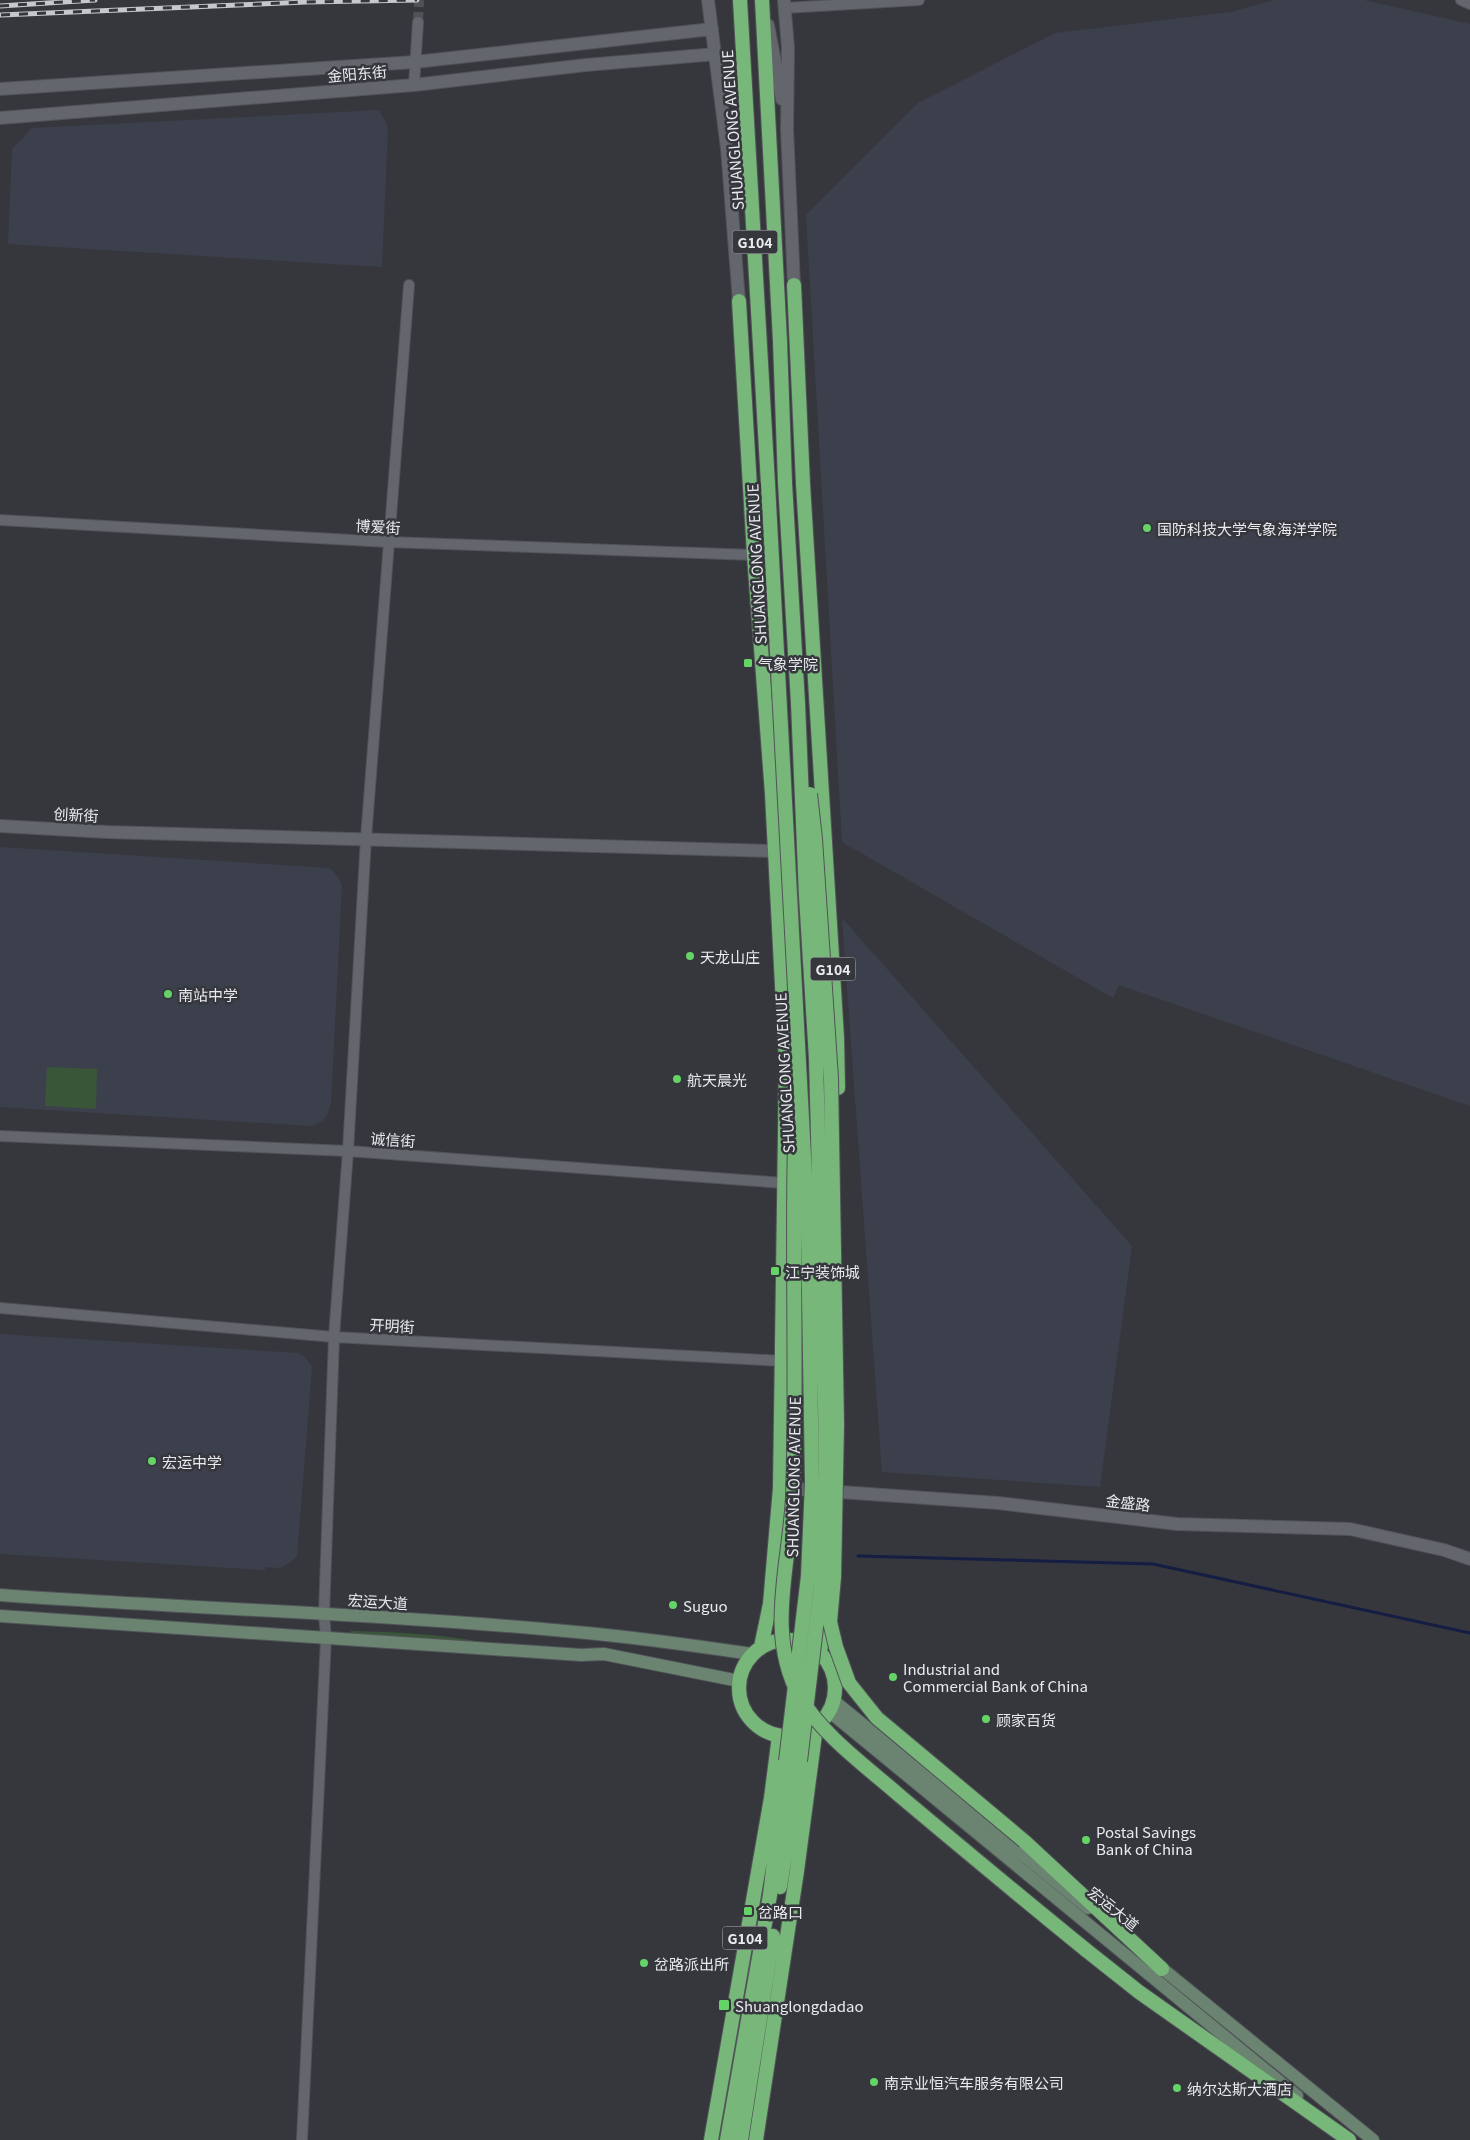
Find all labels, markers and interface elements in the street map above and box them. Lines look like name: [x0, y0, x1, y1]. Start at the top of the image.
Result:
street label: SHUANGLONG AVENUE: [716, 49, 748, 211]
street label: 金阳东街: [326, 60, 388, 86]
road number: G104: [732, 230, 778, 253]
street label: SHUANGLONG AVENUE: [741, 483, 771, 645]
street label: 博爱街: [355, 514, 401, 538]
place label: 国防科技大学气象海洋学院: [1157, 518, 1337, 539]
marker: 国防科技大学气象海洋学院: [1141, 522, 1153, 534]
place label: 气象学院: [758, 653, 818, 674]
marker: 气象学院: [742, 657, 754, 669]
street label: 创新街: [53, 802, 99, 826]
place label: 天龙山庄: [700, 946, 760, 967]
marker: 天龙山庄: [684, 950, 696, 962]
road number: G104: [810, 958, 856, 981]
place label: 南站中学: [178, 984, 238, 1005]
marker: 南站中学: [162, 988, 174, 1000]
street label: SHUANGLONG AVENUE: [769, 992, 799, 1154]
place label: 航天晨光: [687, 1069, 747, 1090]
marker: 航天晨光: [671, 1073, 683, 1085]
street label: 诚信街: [370, 1127, 416, 1151]
place label: 江宁装饰城: [785, 1261, 860, 1282]
marker: 江宁装饰城: [769, 1265, 781, 1277]
street label: 开明街: [369, 1313, 415, 1337]
street label: SHUANGLONG AVENUE: [781, 1396, 805, 1558]
place label: 宏运中学: [162, 1451, 222, 1472]
marker: 宏运中学: [146, 1455, 158, 1467]
street label: 金盛路: [1104, 1489, 1152, 1515]
street label: 宏运大道: [347, 1588, 409, 1614]
place label: Suguo: [683, 1595, 728, 1616]
marker: Suguo: [667, 1599, 679, 1611]
place label: Industrial and Commercial Bank of China: [903, 1658, 1088, 1696]
marker: Industrial and Commercial Bank of China: [887, 1671, 899, 1683]
place label: 顾家百货: [996, 1709, 1056, 1730]
marker: 顾家百货: [980, 1713, 992, 1725]
place label: Postal Savings Bank of China: [1096, 1821, 1196, 1859]
marker: Postal Savings Bank of China: [1080, 1834, 1092, 1846]
street label: 宏运大道: [1084, 1881, 1144, 1935]
place label: 岔路口: [758, 1901, 803, 1922]
marker: 岔路口: [742, 1905, 754, 1917]
road number: G104: [722, 1926, 768, 1950]
place label: 岔路派出所: [654, 1953, 729, 1974]
marker: 岔路派出所: [638, 1957, 650, 1969]
place label: Shuanglongdadao: [735, 1995, 863, 2016]
marker: Shuanglongdadao: [717, 1998, 731, 2012]
place label: 南京业恒汽车服务有限公司: [884, 2072, 1064, 2093]
marker: 南京业恒汽车服务有限公司: [868, 2076, 880, 2088]
place label: 纳尔达斯大酒店: [1187, 2078, 1292, 2099]
marker: 纳尔达斯大酒店: [1171, 2082, 1183, 2094]

